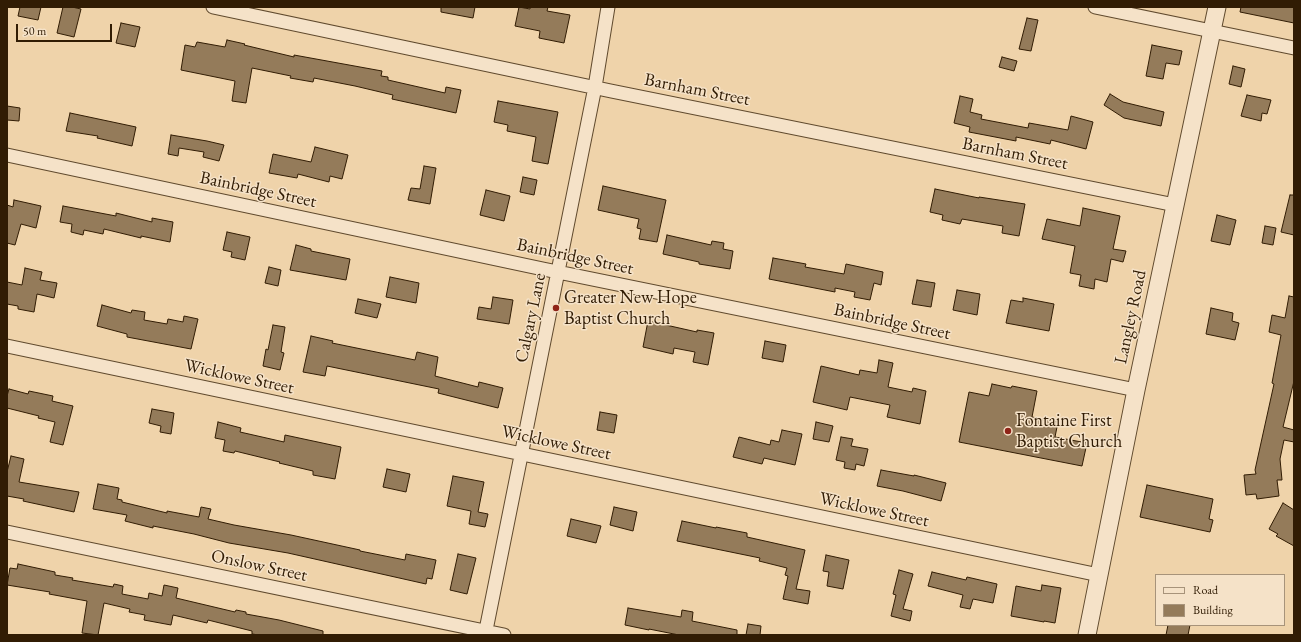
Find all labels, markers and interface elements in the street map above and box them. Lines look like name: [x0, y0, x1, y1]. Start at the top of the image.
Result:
scale bar: [18, 16, 114, 42]
text: 50 m: [23, 23, 46, 39]
street label: Barnham Street: [642, 69, 752, 111]
street label: Barnham Street: [960, 133, 1070, 175]
street label: Bainbridge Street: [198, 167, 318, 213]
street label: Bainbridge Street: [515, 234, 635, 280]
street label: Langley Road: [1111, 268, 1151, 366]
street label: Calgary Lane: [511, 271, 551, 365]
place label: Greater New Hope Baptist Church: [564, 287, 697, 330]
street label: Bainbridge Street: [832, 299, 952, 345]
marker: Greater New Hope Baptist Church: [551, 303, 561, 313]
street label: Wicklowe Street: [182, 355, 296, 399]
place label: Fontaine First Baptist Church: [1016, 410, 1122, 452]
street label: Wicklowe Street: [499, 421, 613, 465]
marker: Fontaine First Baptist Church: [1003, 426, 1013, 436]
street label: Wicklowe Street: [817, 488, 931, 532]
street label: Onslow Street: [209, 545, 309, 587]
legend: [1155, 574, 1285, 626]
text: Road: [1193, 582, 1218, 598]
text: Building: [1193, 602, 1233, 618]

